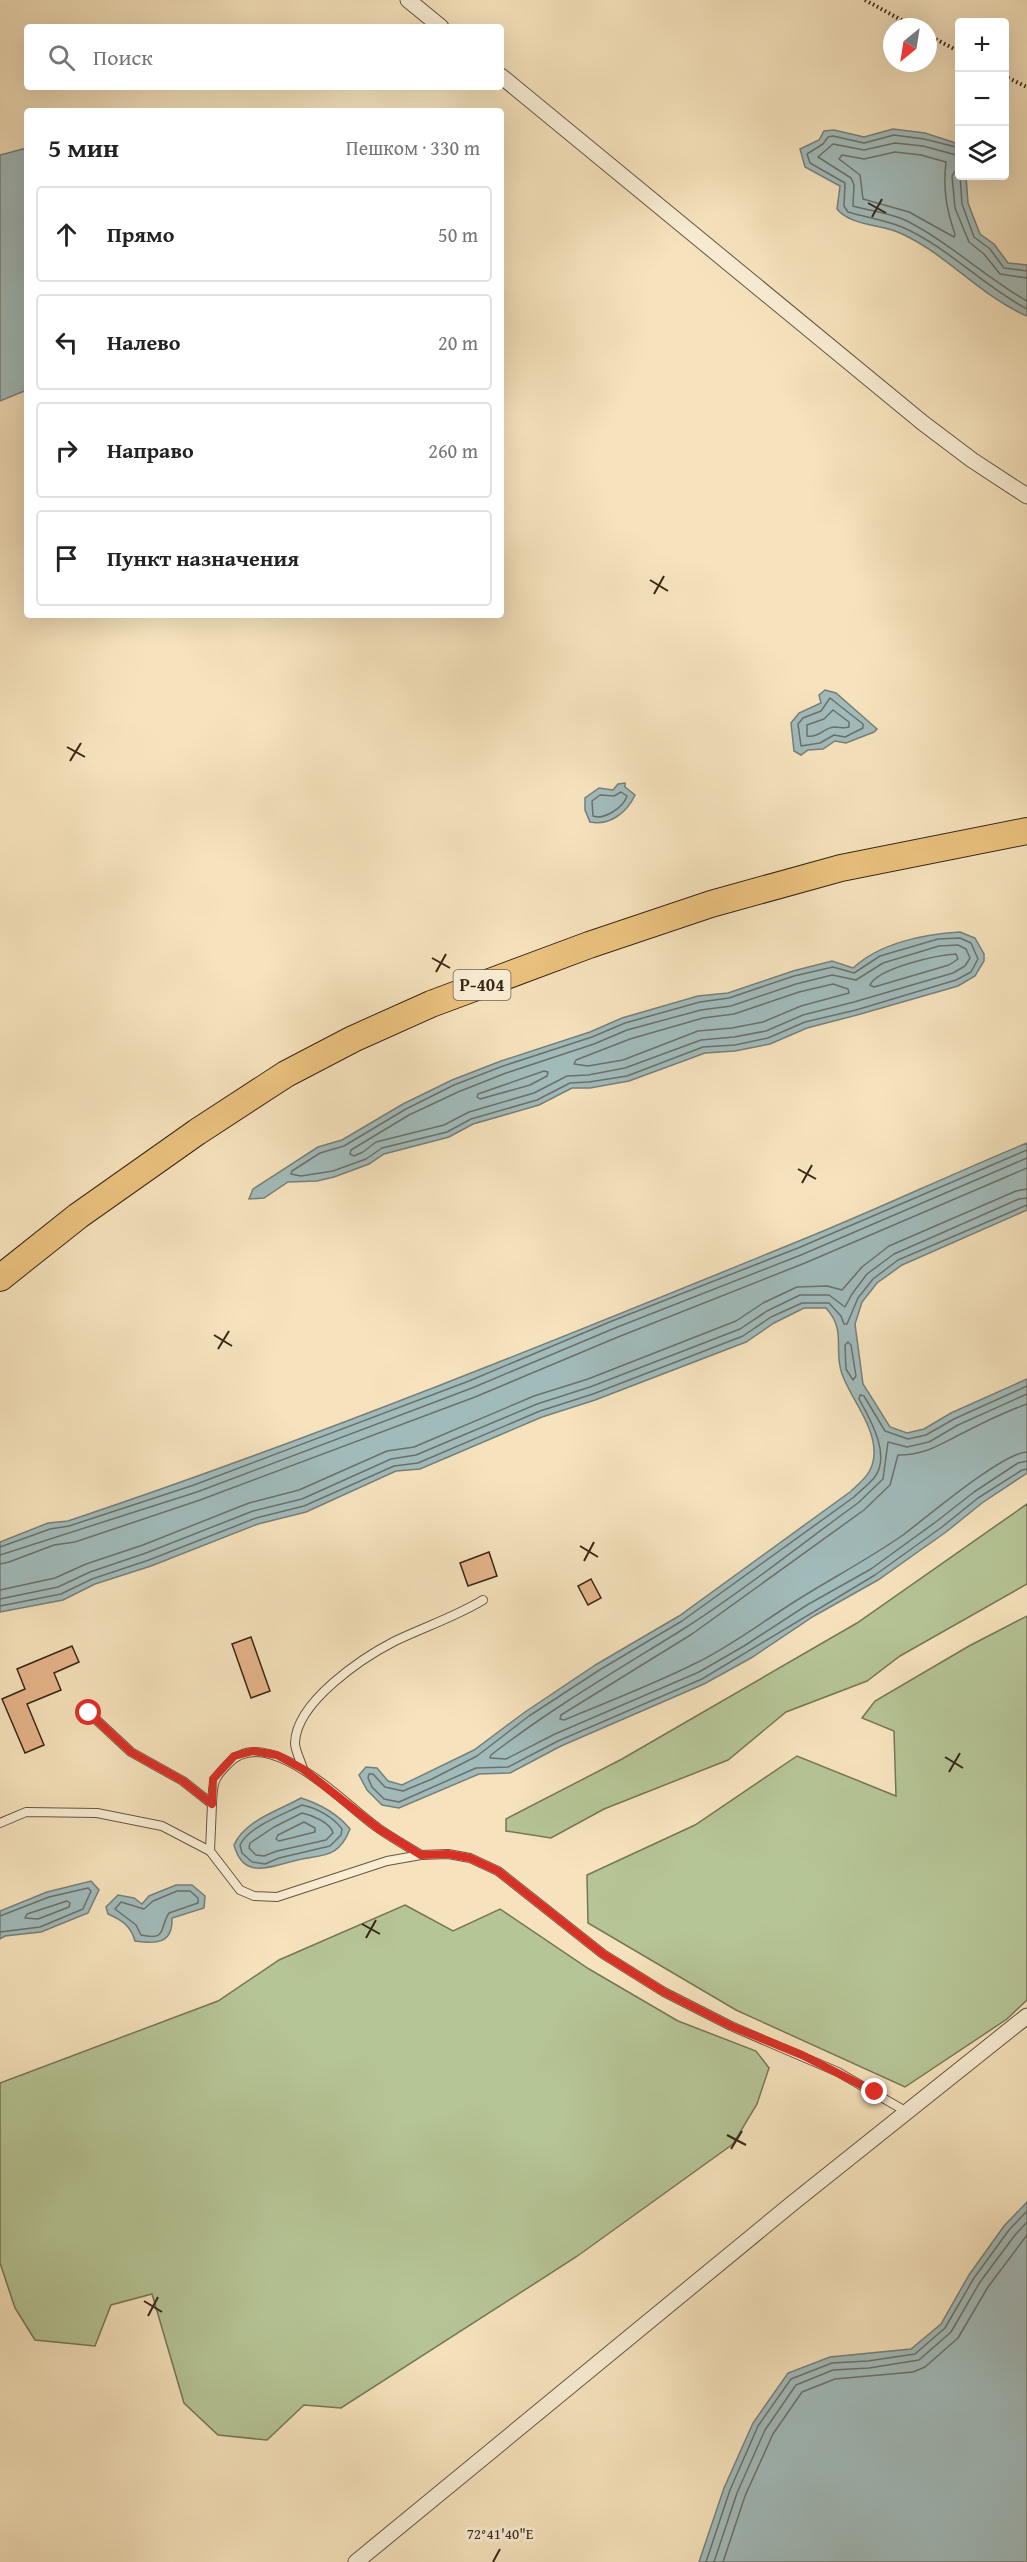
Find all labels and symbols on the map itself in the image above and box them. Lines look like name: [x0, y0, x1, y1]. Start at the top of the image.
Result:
north arrow: [883, 18, 937, 72]
road number: Р-404: [454, 970, 510, 1000]
route start: [75, 1699, 101, 1725]
route end: [861, 2078, 887, 2104]
text: 72°41'40"E: [467, 2523, 534, 2544]

